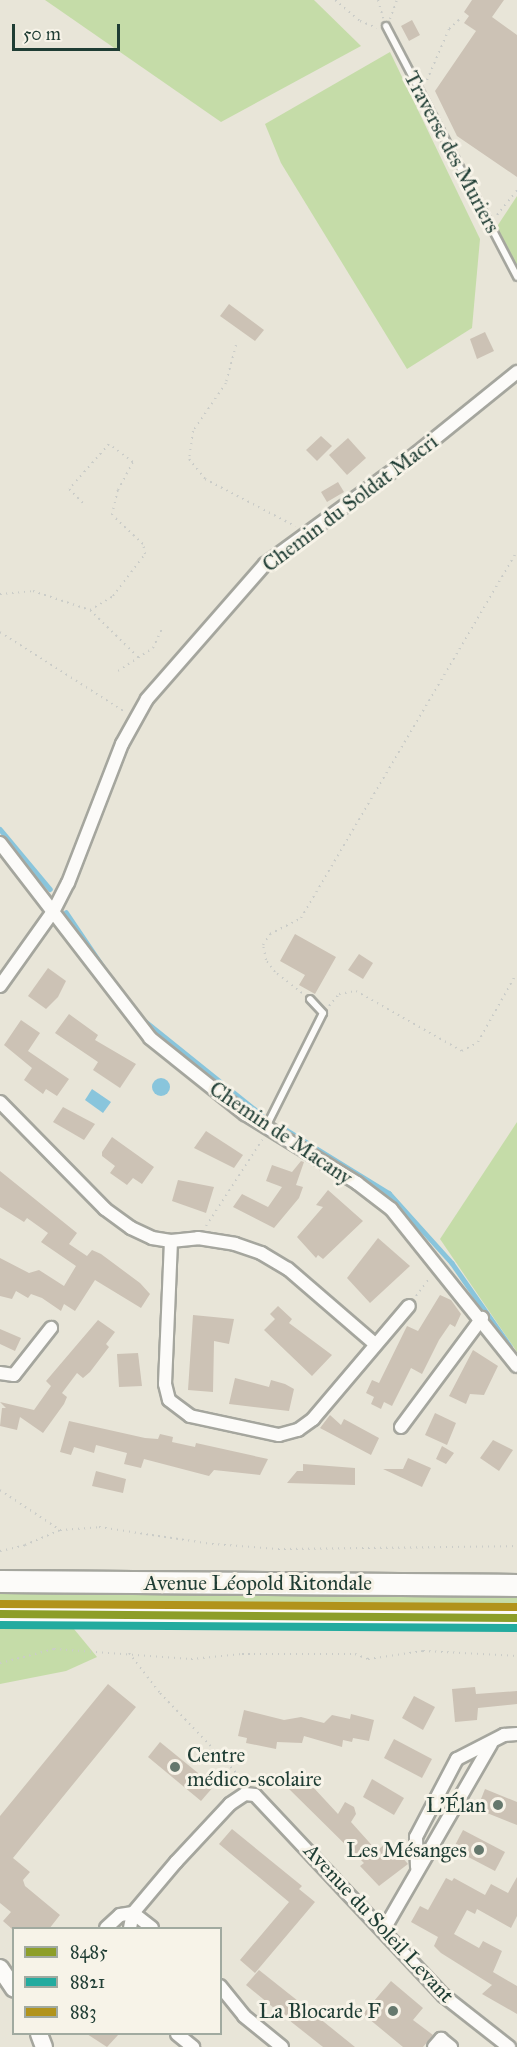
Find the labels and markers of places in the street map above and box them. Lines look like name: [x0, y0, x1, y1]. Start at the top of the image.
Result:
place label: Centre médico-scolaire: [187, 1742, 322, 1792]
marker: Centre médico-scolaire: [168, 1760, 182, 1774]
place label: L'Élan: [426, 1792, 486, 1818]
marker: L'Élan: [491, 1798, 505, 1812]
place label: Les Mésanges: [346, 1837, 467, 1863]
marker: Les Mésanges: [472, 1843, 486, 1857]
place label: La Blocarde F: [259, 1998, 381, 2024]
marker: La Blocarde F: [386, 2004, 400, 2018]

